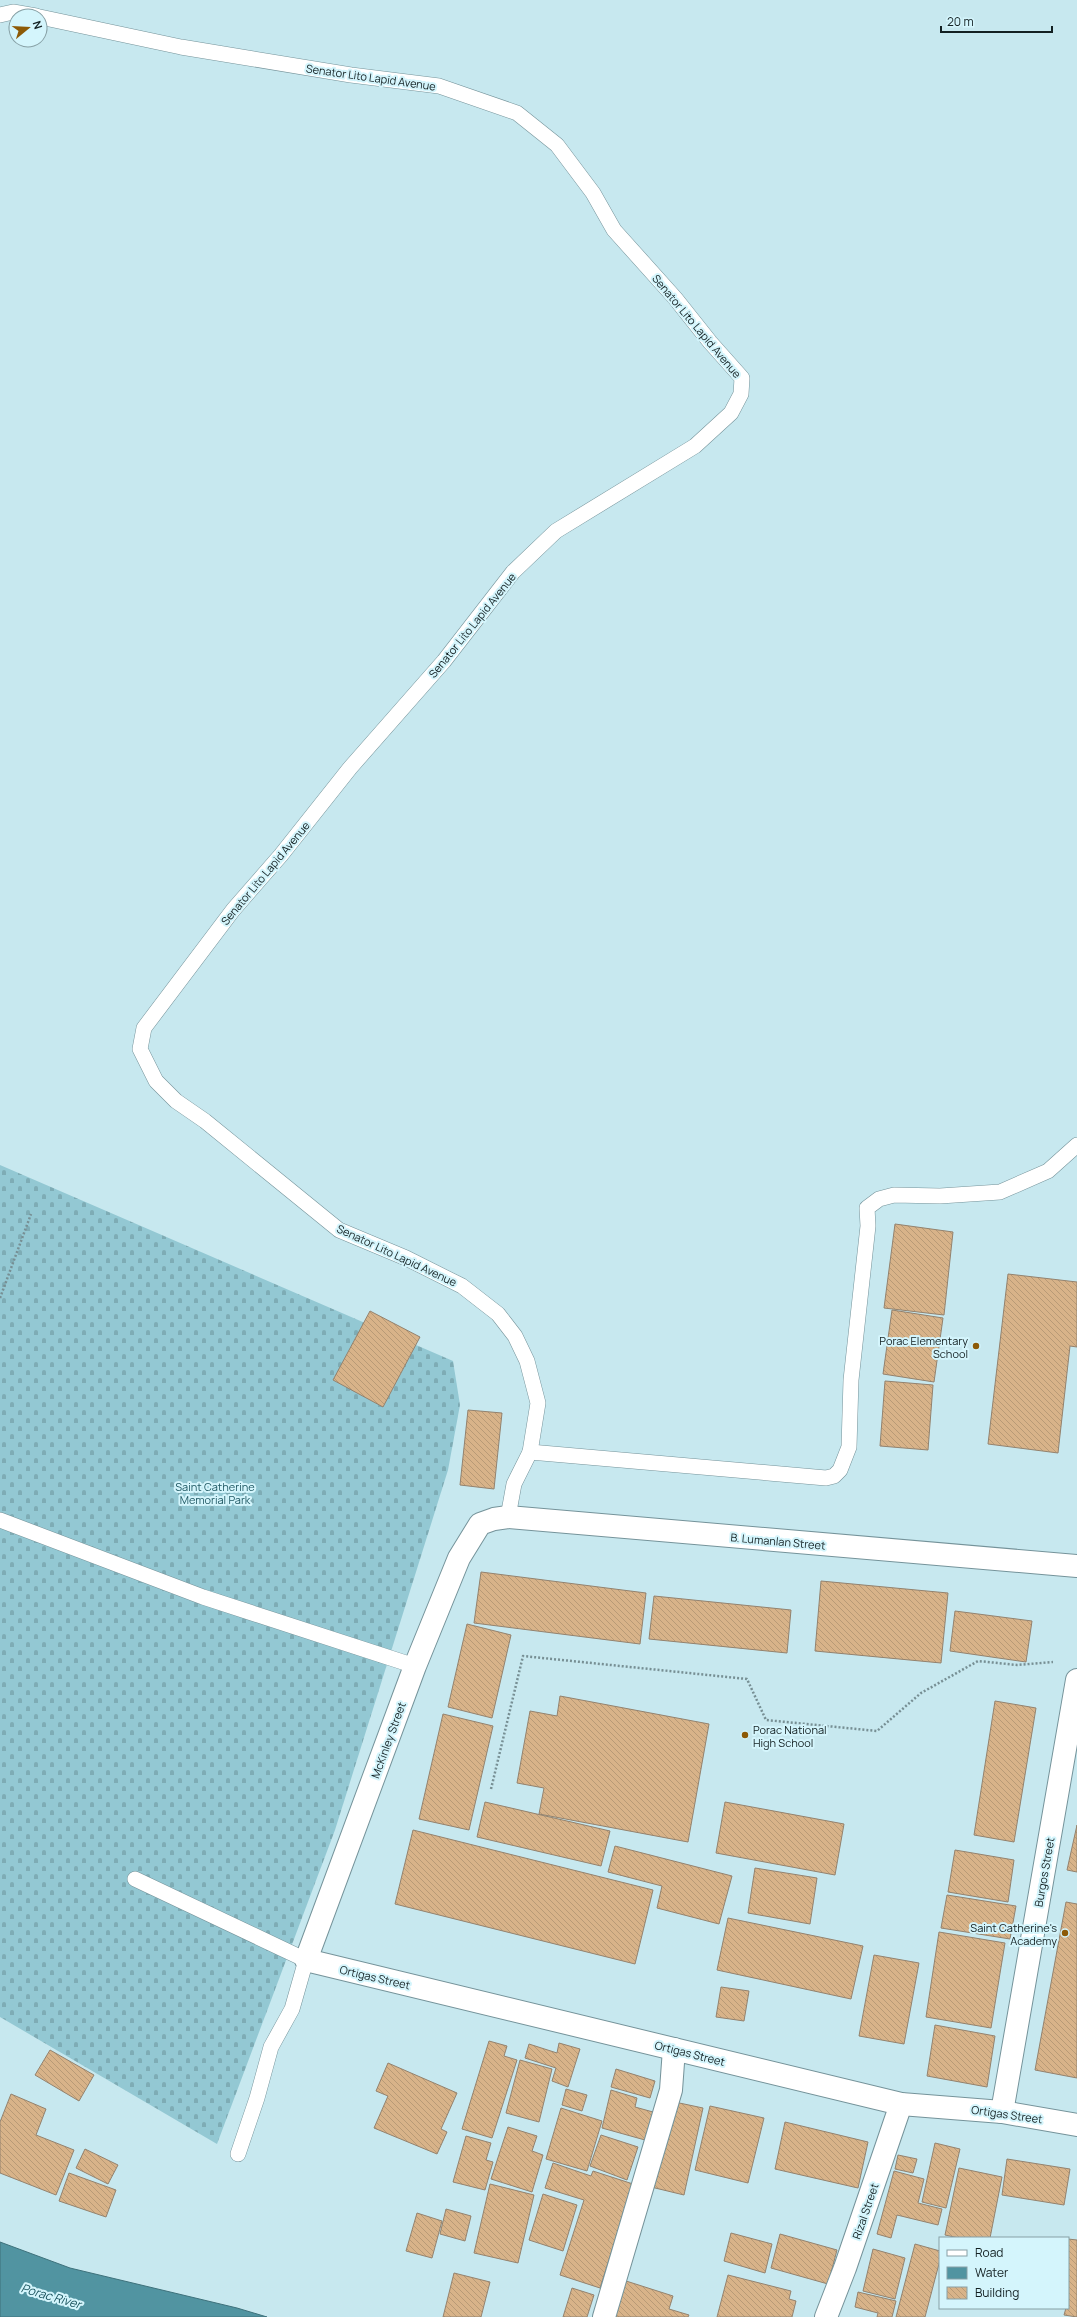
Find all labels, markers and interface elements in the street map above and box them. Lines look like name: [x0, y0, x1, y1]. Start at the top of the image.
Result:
north arrow: [8, 8, 48, 48]
scale bar: [941, 8, 1052, 34]
text: 20 m: [947, 13, 974, 30]
text: N: [30, 19, 46, 31]
street label: Senator Lito Lapid Avenue: [305, 60, 437, 94]
street label: Senator Lito Lapid Avenue: [649, 271, 745, 381]
street label: Senator Lito Lapid Avenue: [425, 569, 519, 681]
street label: Senator Lito Lapid Avenue: [217, 818, 313, 928]
street label: Senator Lito Lapid Avenue: [335, 1221, 460, 1290]
place label: Porac Elementary School: [879, 1333, 968, 1361]
marker: Porac Elementary School: [971, 1341, 981, 1351]
park label: Saint Catherine Memorial Park: [175, 1479, 255, 1507]
street label: B. Lumanlan Street: [730, 1529, 826, 1553]
street label: McKinley Street: [367, 1700, 409, 1780]
place label: Porac National High School: [753, 1722, 827, 1750]
marker: Porac National High School: [740, 1730, 750, 1740]
street label: Burgos Street: [1031, 1836, 1057, 1908]
place label: Saint Catherine's Academy: [970, 1920, 1057, 1948]
marker: Saint Catherine's Academy: [1060, 1928, 1070, 1938]
street label: Ortigas Street: [338, 1962, 412, 1992]
street label: Ortigas Street: [653, 2037, 727, 2069]
street label: Ortigas Street: [970, 2102, 1044, 2126]
street label: Rizal Street: [848, 2181, 882, 2241]
legend: [939, 2237, 1069, 2309]
text: Road: [975, 2244, 1003, 2261]
text: Water: [975, 2264, 1009, 2281]
water label: Porac River: [19, 2279, 85, 2313]
text: Building: [975, 2284, 1019, 2301]

